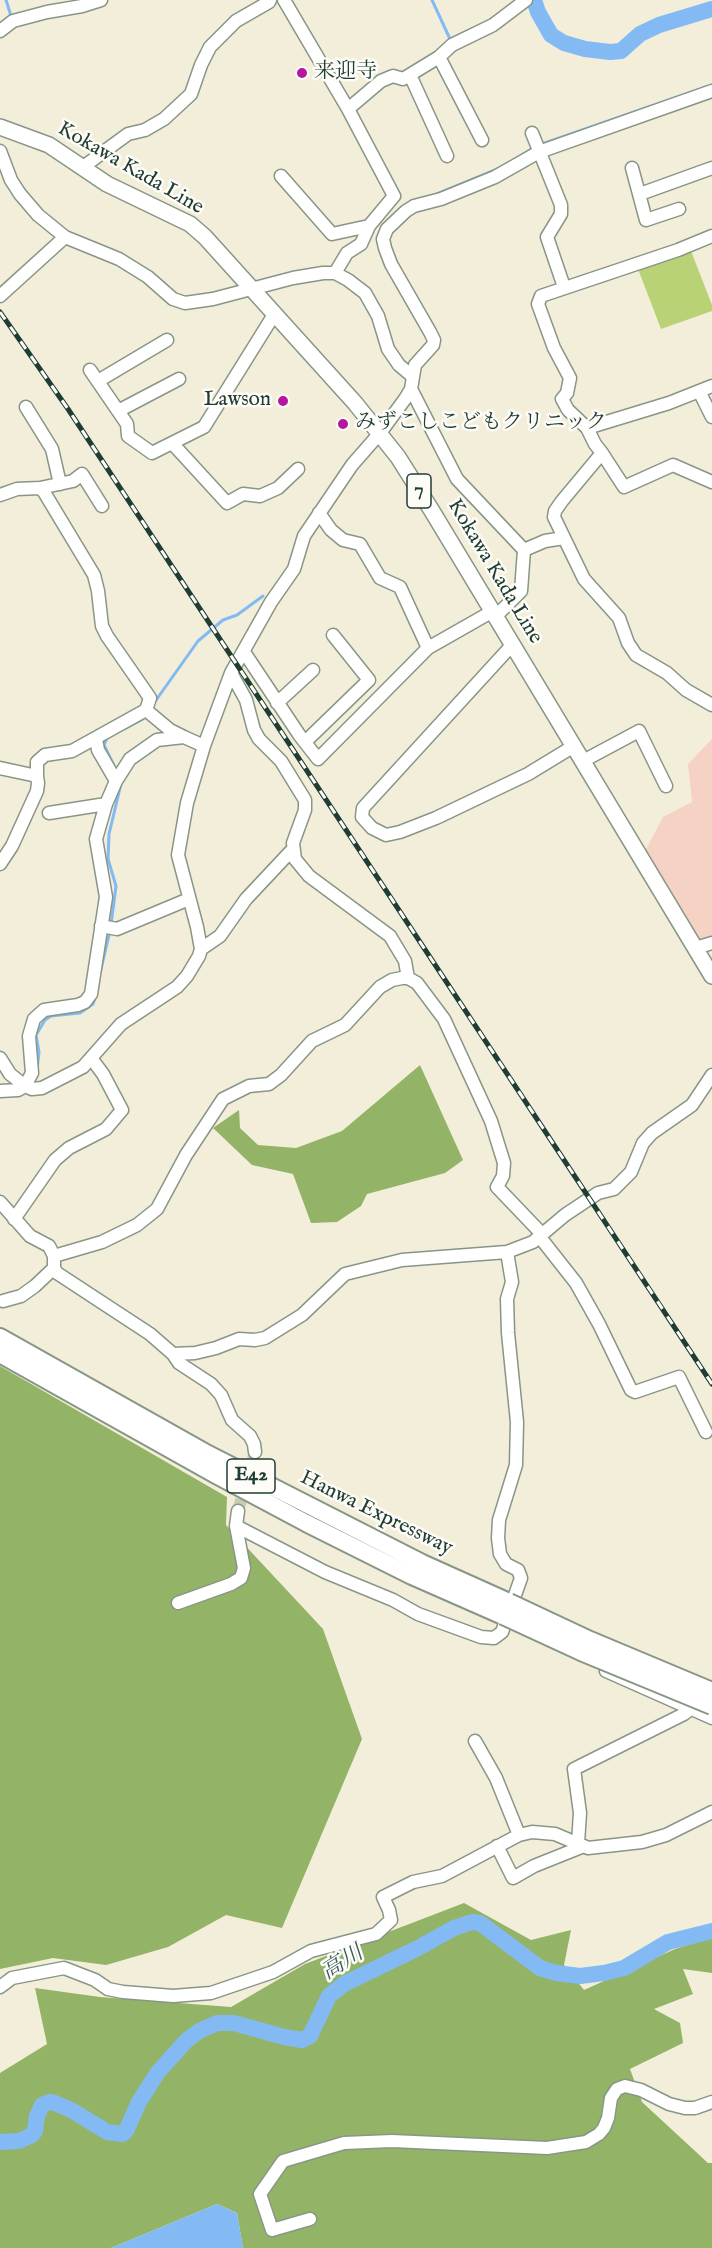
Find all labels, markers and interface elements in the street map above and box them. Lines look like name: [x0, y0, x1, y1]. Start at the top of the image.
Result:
place label: 来迎寺: [314, 60, 377, 86]
marker: 来迎寺: [295, 66, 309, 80]
street label: Kokawa Kada Line: [53, 117, 207, 221]
place label: Lawson: [204, 388, 271, 414]
marker: Lawson: [276, 394, 290, 408]
place label: みずこしこどもクリニック: [355, 411, 607, 437]
marker: みずこしこどもクリニック: [336, 417, 350, 431]
road number: 7: [407, 474, 431, 508]
street label: Kokawa Kada Line: [441, 495, 547, 649]
road number: E42: [227, 1459, 275, 1493]
street label: Hanwa Expressway: [296, 1466, 456, 1562]
water label: 高川: [317, 1941, 369, 1987]

